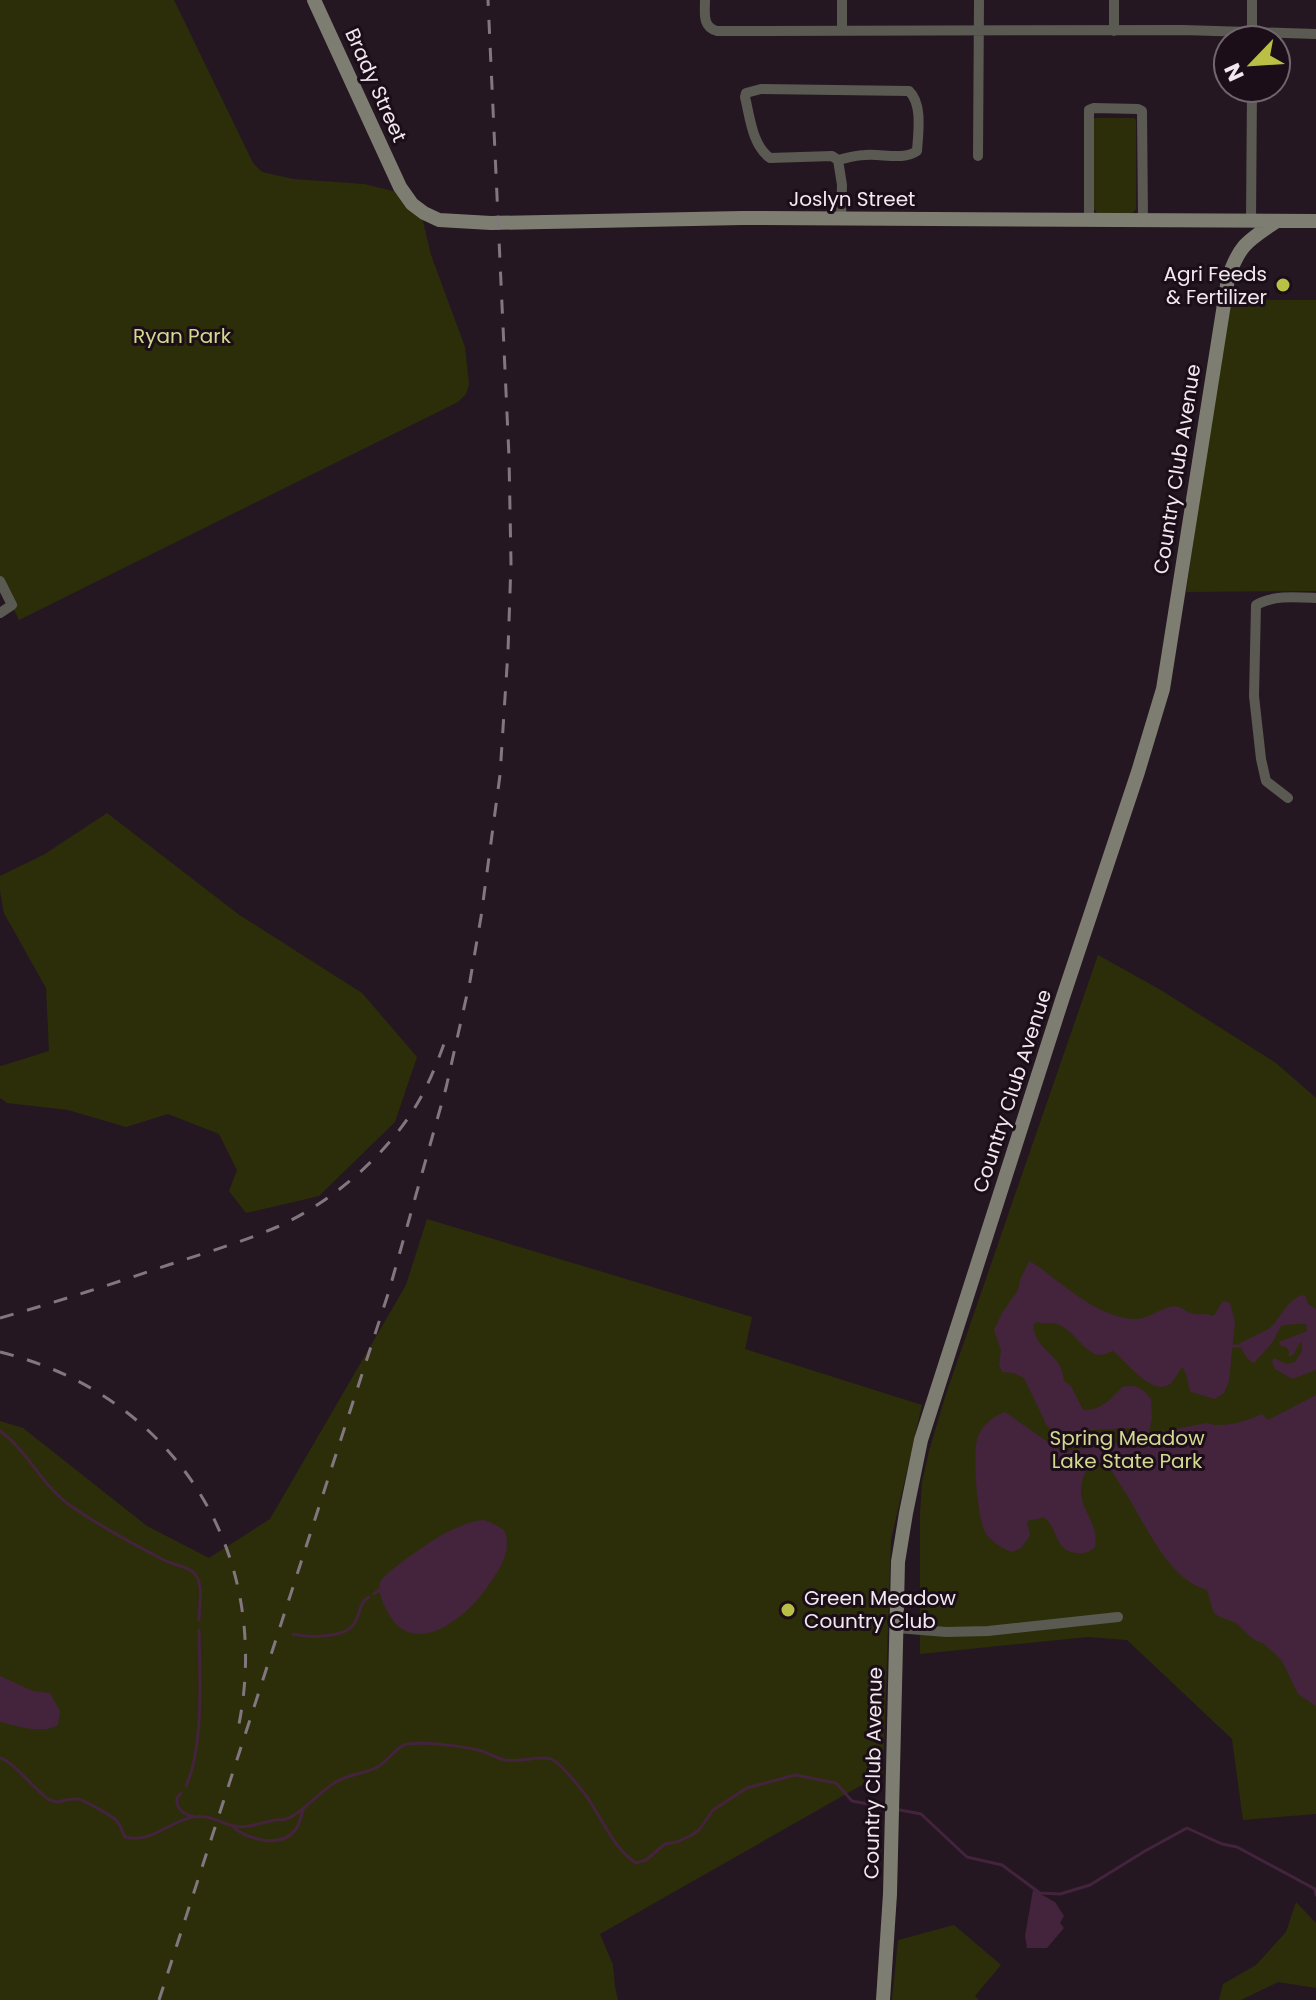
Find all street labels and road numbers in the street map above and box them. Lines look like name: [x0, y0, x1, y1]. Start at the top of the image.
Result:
street label: Brady Street: [338, 24, 414, 146]
street label: Joslyn Street: [789, 185, 915, 213]
street label: Country Club Avenue: [1147, 362, 1207, 576]
street label: Country Club Avenue: [966, 986, 1058, 1196]
street label: Country Club Avenue: [857, 1667, 889, 1879]

